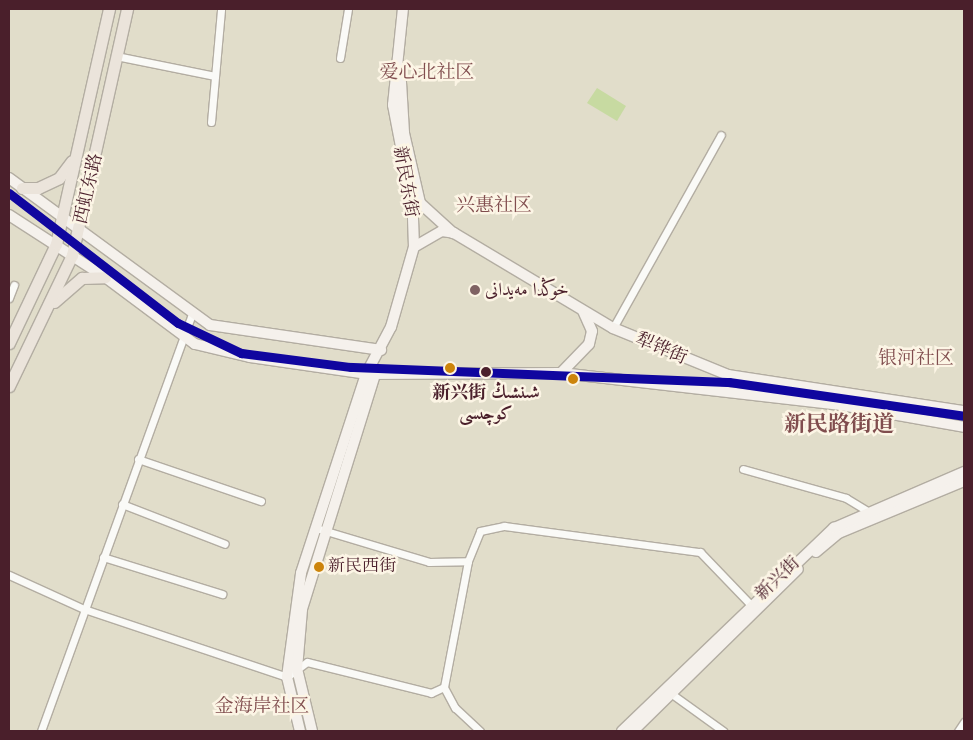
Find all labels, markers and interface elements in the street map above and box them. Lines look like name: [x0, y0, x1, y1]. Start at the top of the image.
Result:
district label: 爱心北社区: [380, 63, 474, 85]
street label: 新民东街: [388, 145, 422, 219]
street label: 西虹东路: [70, 151, 108, 227]
district label: 兴惠社区: [456, 196, 532, 218]
place label: خوڭدا مەيدانى: [485, 279, 569, 301]
marker: خوڭدا مەيدانى: [469, 284, 481, 296]
street label: 犁铧街: [632, 329, 690, 369]
district label: 银河社区: [878, 349, 954, 371]
unlabelled marker: [445, 363, 455, 373]
marker: 新兴街 شىنشىڭ كوچىسى: [477, 363, 495, 381]
unlabelled marker: [568, 374, 578, 384]
place label: 新兴街 شىنشىڭ كوچىسى: [432, 383, 540, 426]
district label: 新民路街道: [784, 413, 894, 439]
street label: 新兴街: [751, 552, 805, 606]
place label: 新民西街: [328, 557, 396, 577]
marker: 新民西街: [314, 562, 324, 572]
district label: 金海岸社区: [215, 697, 309, 719]

